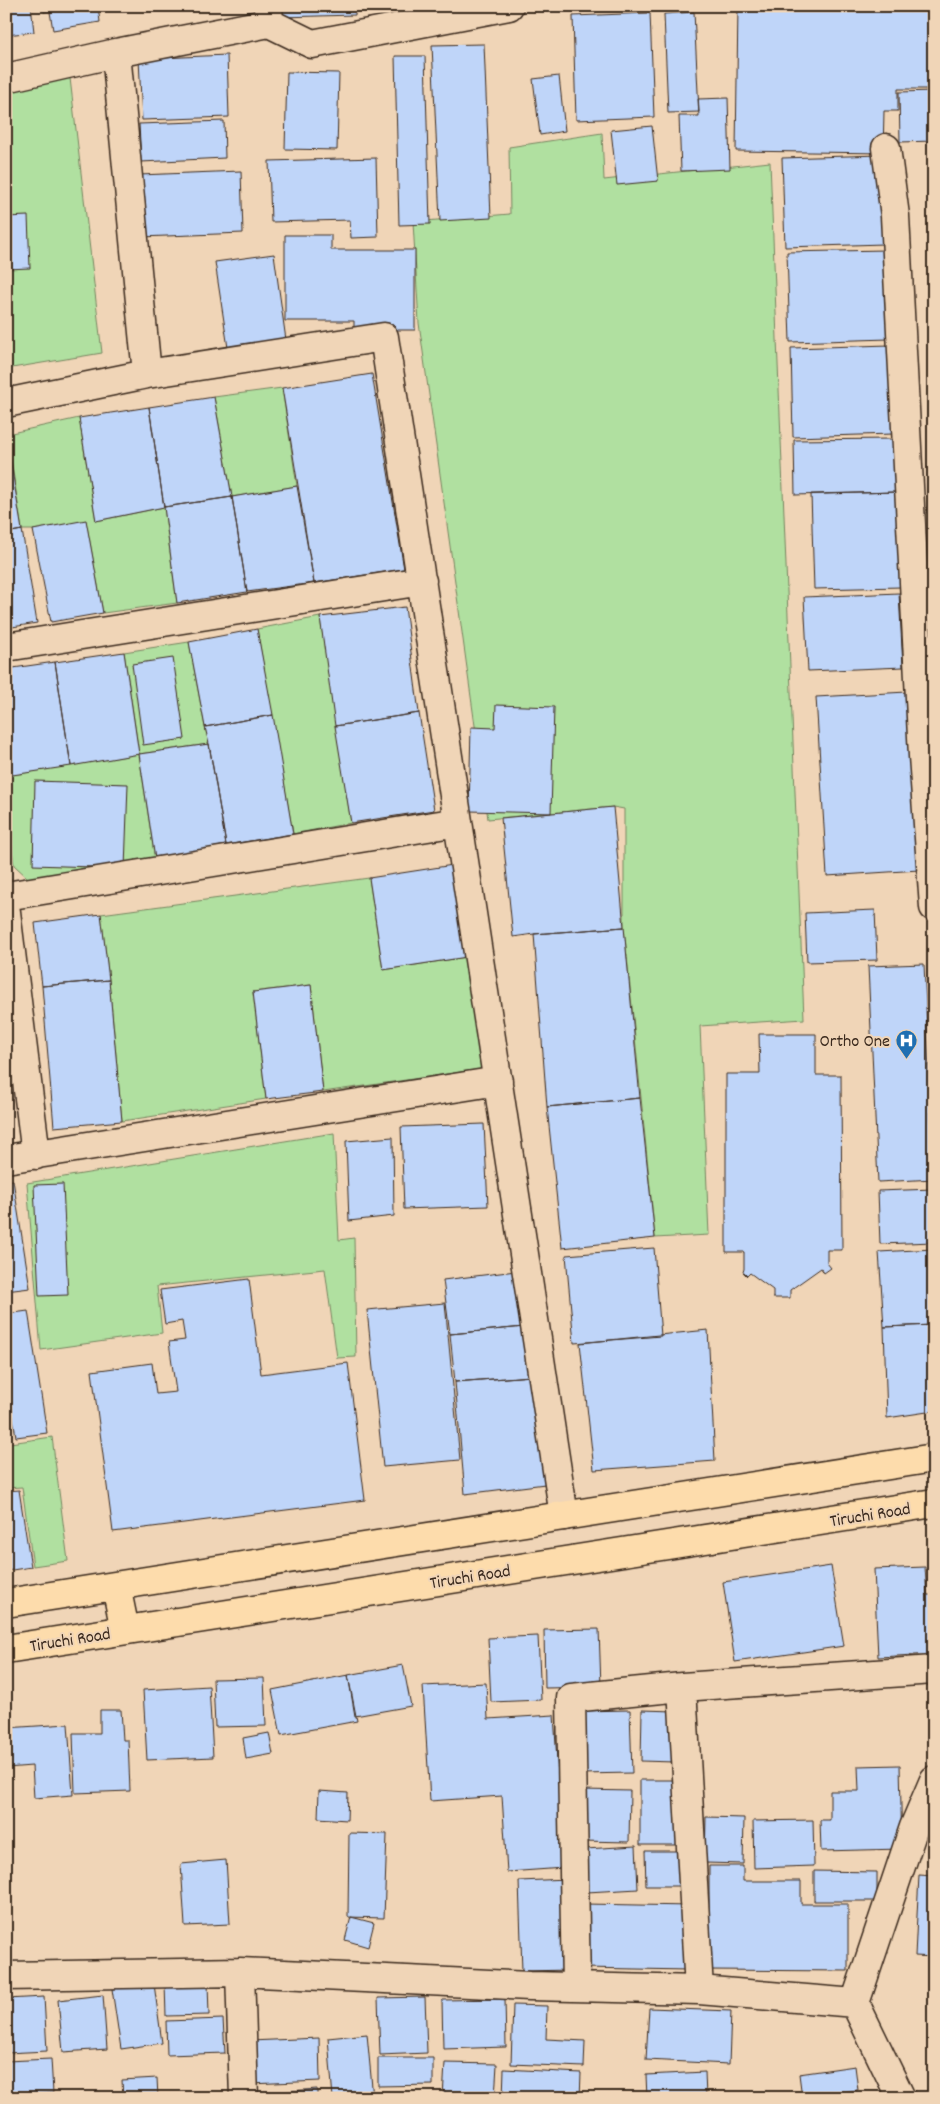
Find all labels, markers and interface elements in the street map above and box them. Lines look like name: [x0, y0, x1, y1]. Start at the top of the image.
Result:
hospital icon: Ortho One: [894, 1028, 918, 1059]
place label: Ortho One: [819, 1030, 890, 1055]
street label: Tiruchi Road: [828, 1498, 913, 1535]
street label: Tiruchi Road: [428, 1560, 513, 1597]
street label: Tiruchi Road: [28, 1623, 113, 1660]

